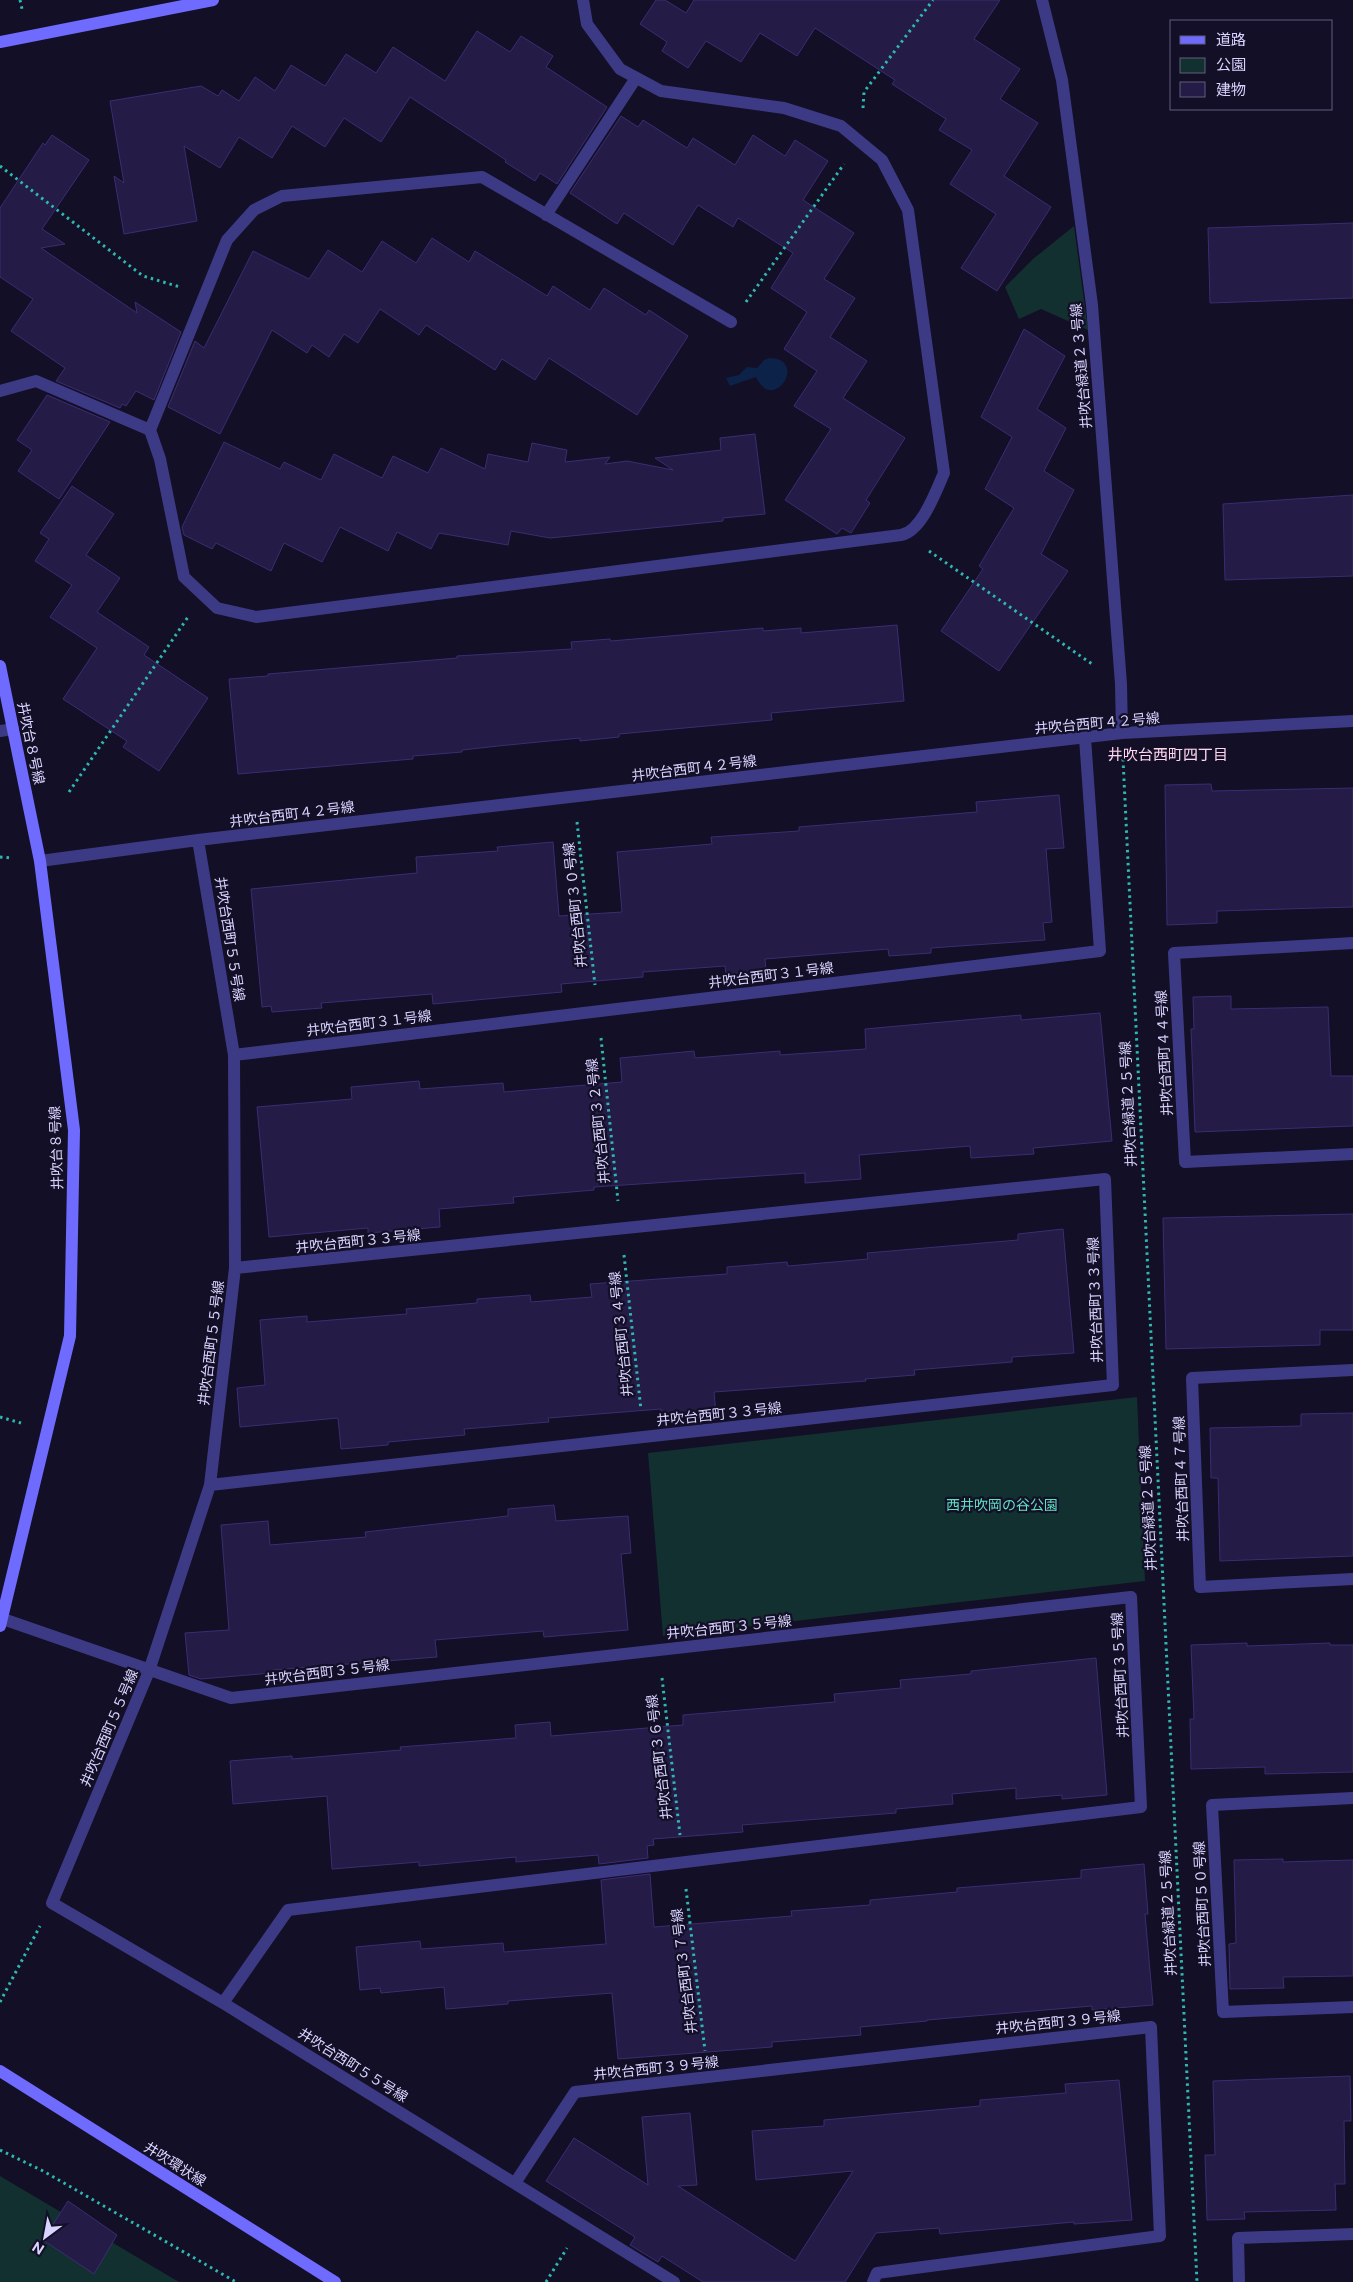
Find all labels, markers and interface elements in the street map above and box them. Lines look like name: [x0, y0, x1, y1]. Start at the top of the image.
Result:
legend: [1170, 20, 1333, 110]
text: 道路: [1216, 31, 1246, 48]
text: 公園: [1216, 56, 1246, 73]
text: 建物: [1216, 81, 1246, 98]
street label: 井吹台緑道２３号線: [1068, 303, 1094, 429]
street label: 井吹台８号線: [14, 700, 48, 786]
street label: 井吹台西町４２号線: [1034, 710, 1160, 736]
district label: 井吹台西町四丁目: [1108, 746, 1228, 763]
street label: 井吹台西町４２号線: [630, 752, 758, 784]
street label: 井吹台西町４２号線: [228, 798, 356, 830]
street label: 井吹台西町３０号線: [560, 842, 590, 968]
street label: 井吹台西町５５号線: [212, 876, 248, 1002]
street label: 井吹台西町３１号線: [707, 959, 835, 991]
street label: 井吹台西町４４号線: [1153, 990, 1175, 1116]
street label: 井吹台西町３１号線: [305, 1007, 433, 1039]
street label: 井吹台緑道２５号線: [1117, 1041, 1139, 1167]
street label: 井吹台西町３２号線: [583, 1058, 613, 1184]
street label: 井吹台８号線: [47, 1106, 65, 1190]
street label: 井吹台西町３３号線: [295, 1226, 421, 1256]
street label: 井吹台西町３３号線: [1085, 1237, 1105, 1363]
street label: 井吹台西町３４号線: [606, 1271, 636, 1397]
street label: 井吹台西町５５号線: [195, 1279, 227, 1407]
street label: 井吹台西町３３号線: [656, 1399, 782, 1429]
street label: 井吹台西町４７号線: [1171, 1416, 1191, 1542]
street label: 井吹台緑道２５号線: [1137, 1445, 1159, 1571]
park label: 西井吹岡の谷公園: [946, 1497, 1058, 1513]
street label: 井吹台西町３５号線: [666, 1612, 792, 1642]
street label: 井吹台西町３５号線: [1109, 1612, 1131, 1738]
street label: 井吹台西町３５号線: [263, 1656, 391, 1688]
street label: 井吹台西町５５号線: [77, 1667, 141, 1789]
street label: 井吹台西町３６号線: [643, 1693, 675, 1821]
street label: 井吹台西町５０号線: [1191, 1841, 1213, 1967]
street label: 井吹台緑道２５号線: [1157, 1850, 1179, 1976]
street label: 井吹台西町３７号線: [668, 1907, 700, 2035]
street label: 井吹台西町３９号線: [995, 2007, 1121, 2037]
street label: 井吹台西町５５号線: [295, 2025, 411, 2105]
street label: 井吹台西町３９号線: [593, 2053, 719, 2083]
street label: 井吹環状線: [141, 2139, 209, 2189]
north arrow: [20, 2212, 70, 2262]
text: N: [29, 2238, 47, 2258]

